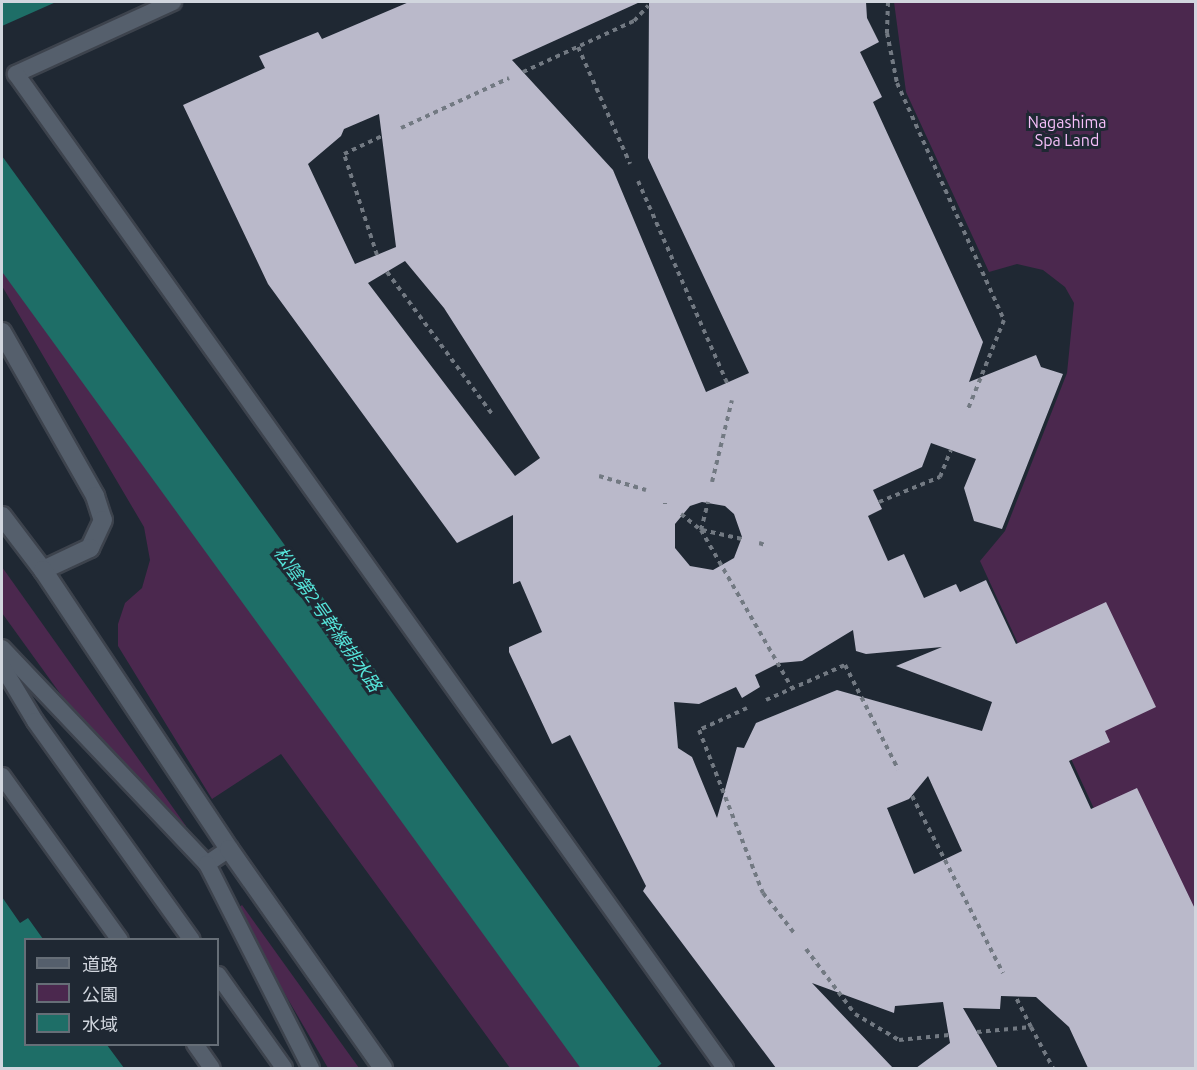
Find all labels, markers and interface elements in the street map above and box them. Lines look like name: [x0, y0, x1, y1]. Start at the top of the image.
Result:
park label: Nagashima Spa Land: [1027, 112, 1107, 150]
water label: 松陰第2号幹線排水路: [270, 542, 386, 696]
legend: [24, 938, 219, 1046]
text: 道路: [82, 954, 118, 974]
text: 公園: [82, 984, 118, 1004]
text: 水域: [82, 1014, 118, 1034]

